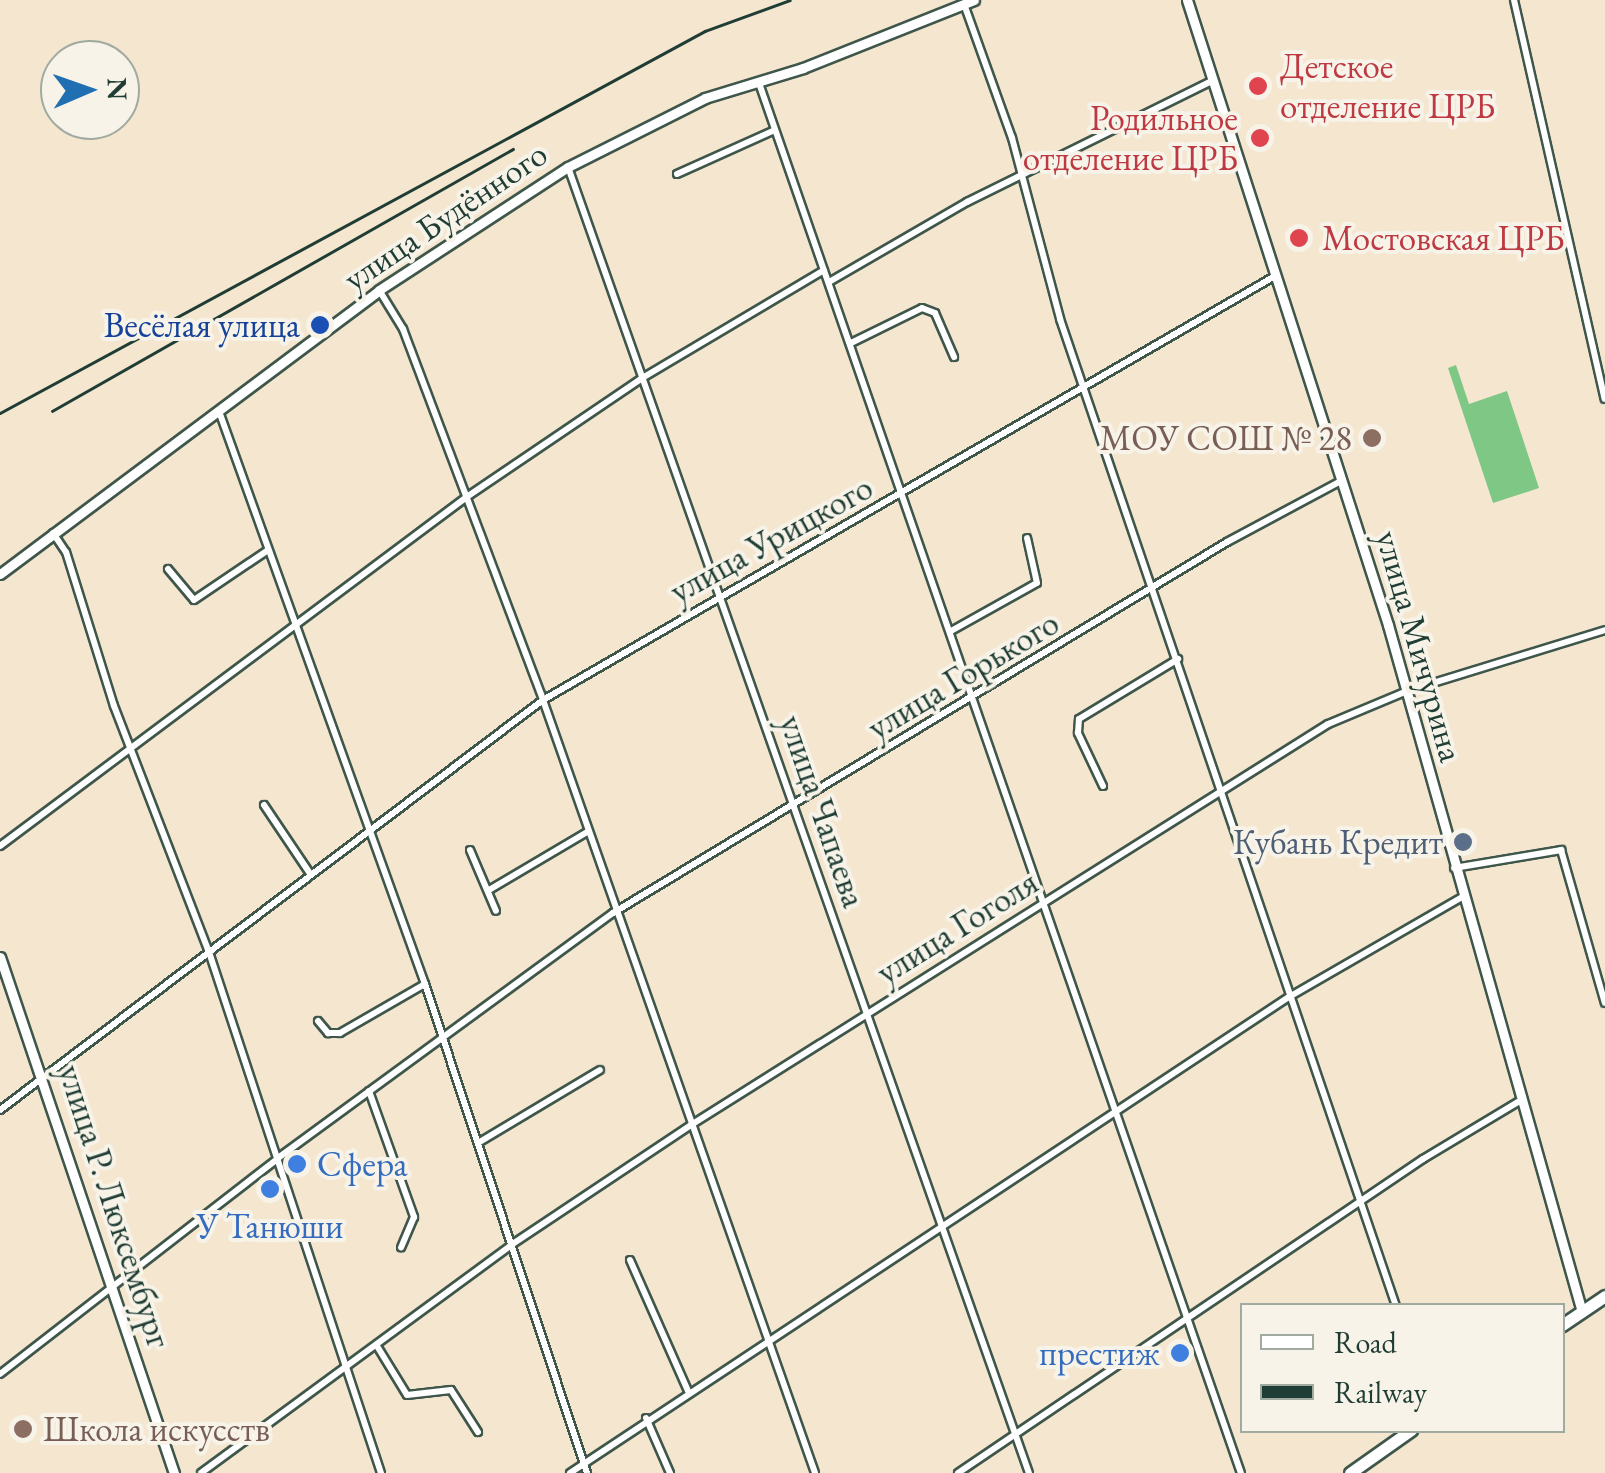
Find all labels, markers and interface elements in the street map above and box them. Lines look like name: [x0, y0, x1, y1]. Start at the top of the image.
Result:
north arrow: [40, 40, 140, 140]
place label: Детское отделение ЦРБ: [1280, 45, 1495, 127]
marker: Детское отделение ЦРБ: [1245, 73, 1271, 99]
text: N: [100, 77, 136, 101]
place label: Родильное отделение ЦРБ: [1023, 97, 1238, 179]
marker: Родильное отделение ЦРБ: [1247, 125, 1273, 151]
street label: улица Будённого: [335, 132, 555, 300]
place label: Мостовская ЦРБ: [1322, 217, 1565, 259]
marker: Мостовская ЦРБ: [1286, 225, 1312, 251]
place label: Весёлая улица: [104, 304, 300, 346]
marker: Весёлая улица: [309, 314, 331, 336]
place label: МОУ СОШ № 28: [1100, 417, 1352, 459]
marker: МОУ СОШ № 28: [1361, 427, 1383, 449]
street label: улица Урицкого: [662, 466, 880, 612]
street label: улица Мичурина: [1367, 526, 1473, 766]
street label: улица Горького: [860, 601, 1066, 749]
street label: улица Чапаева: [771, 709, 875, 913]
place label: Кубань Кредит: [1233, 821, 1443, 863]
marker: Кубань Кредит: [1452, 831, 1474, 853]
street label: улица Гоголя: [869, 861, 1045, 993]
street label: улица Р. Люксембург: [49, 1059, 181, 1353]
place label: Сфера: [317, 1143, 407, 1185]
marker: Сфера: [286, 1153, 308, 1175]
marker: У Танюши: [259, 1178, 281, 1200]
place label: У Танюши: [196, 1205, 344, 1247]
legend: [1240, 1303, 1565, 1433]
text: Road: [1334, 1323, 1397, 1362]
place label: престиж: [1039, 1332, 1160, 1374]
marker: престиж: [1169, 1342, 1191, 1364]
text: Railway: [1334, 1373, 1427, 1412]
place label: Школа искусств: [43, 1408, 270, 1450]
marker: Школа искусств: [12, 1418, 34, 1440]

